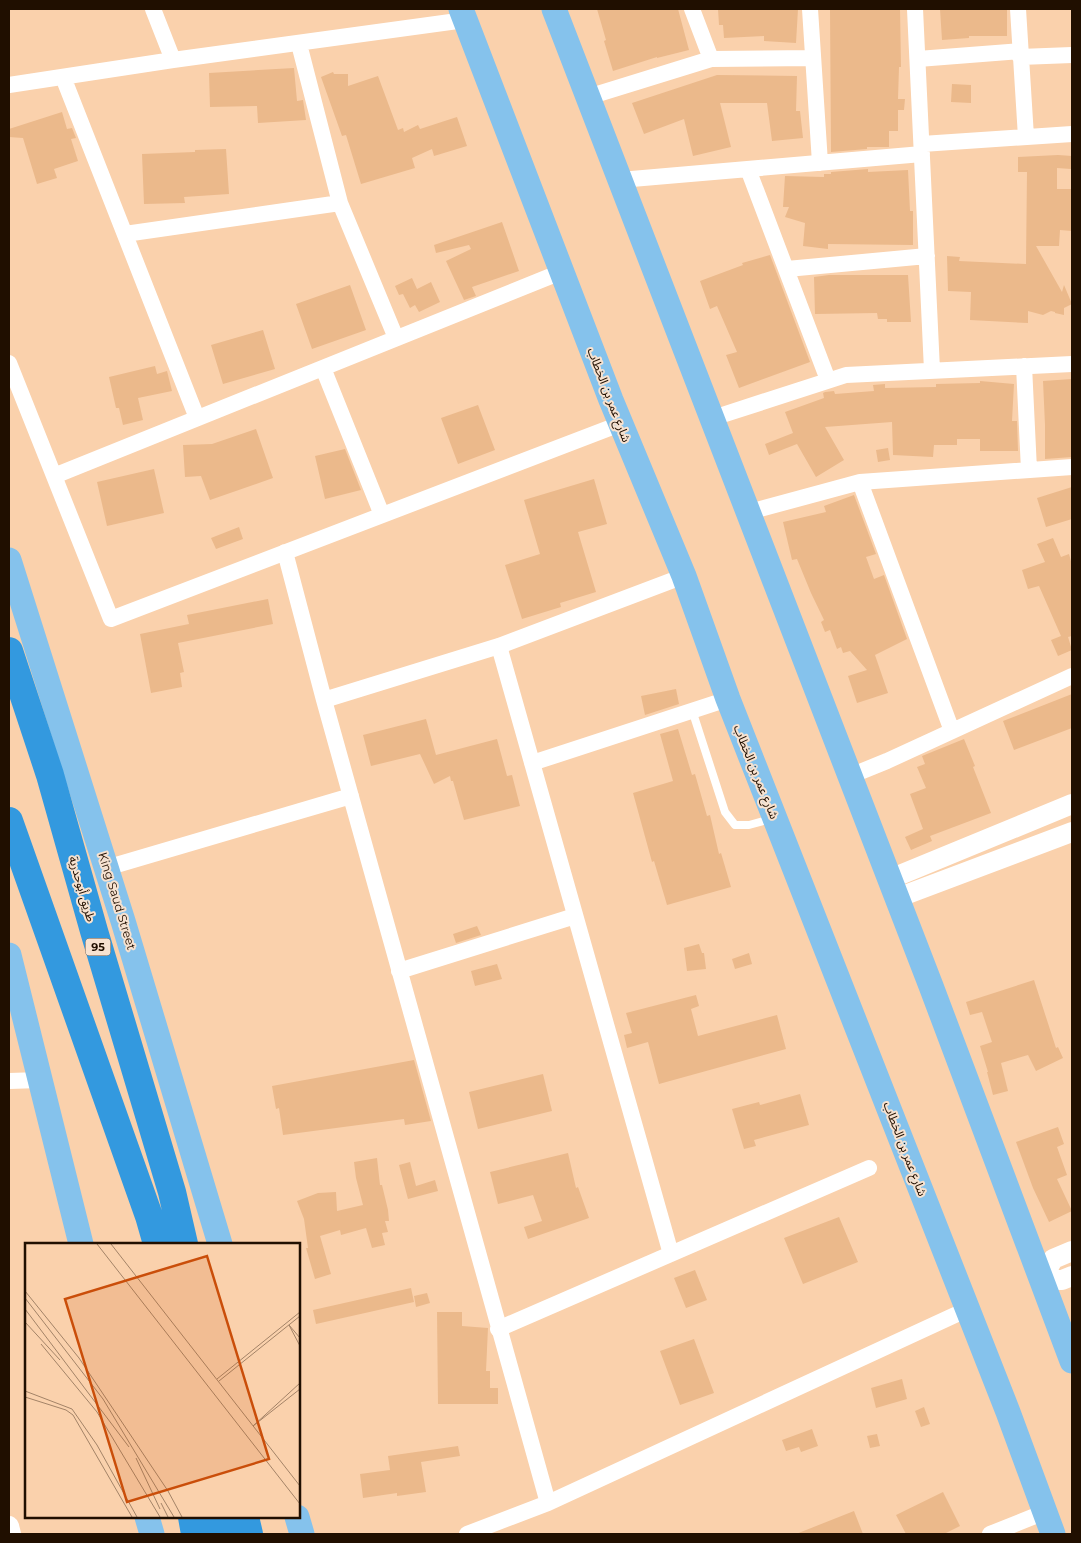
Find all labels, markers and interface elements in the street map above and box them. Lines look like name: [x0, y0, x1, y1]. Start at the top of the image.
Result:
street label: شارع عمر بن الخطاب: [583, 345, 634, 445]
street label: شارع عمر بن الخطاب: [729, 723, 782, 822]
street label: King Saud Street: [95, 850, 139, 952]
street label: طريق أبوحدرية: [65, 854, 99, 924]
road number: 95: [86, 939, 110, 956]
street label: شارع عمر بن الخطاب: [879, 1099, 930, 1199]
inset map: [25, 1243, 300, 1518]

